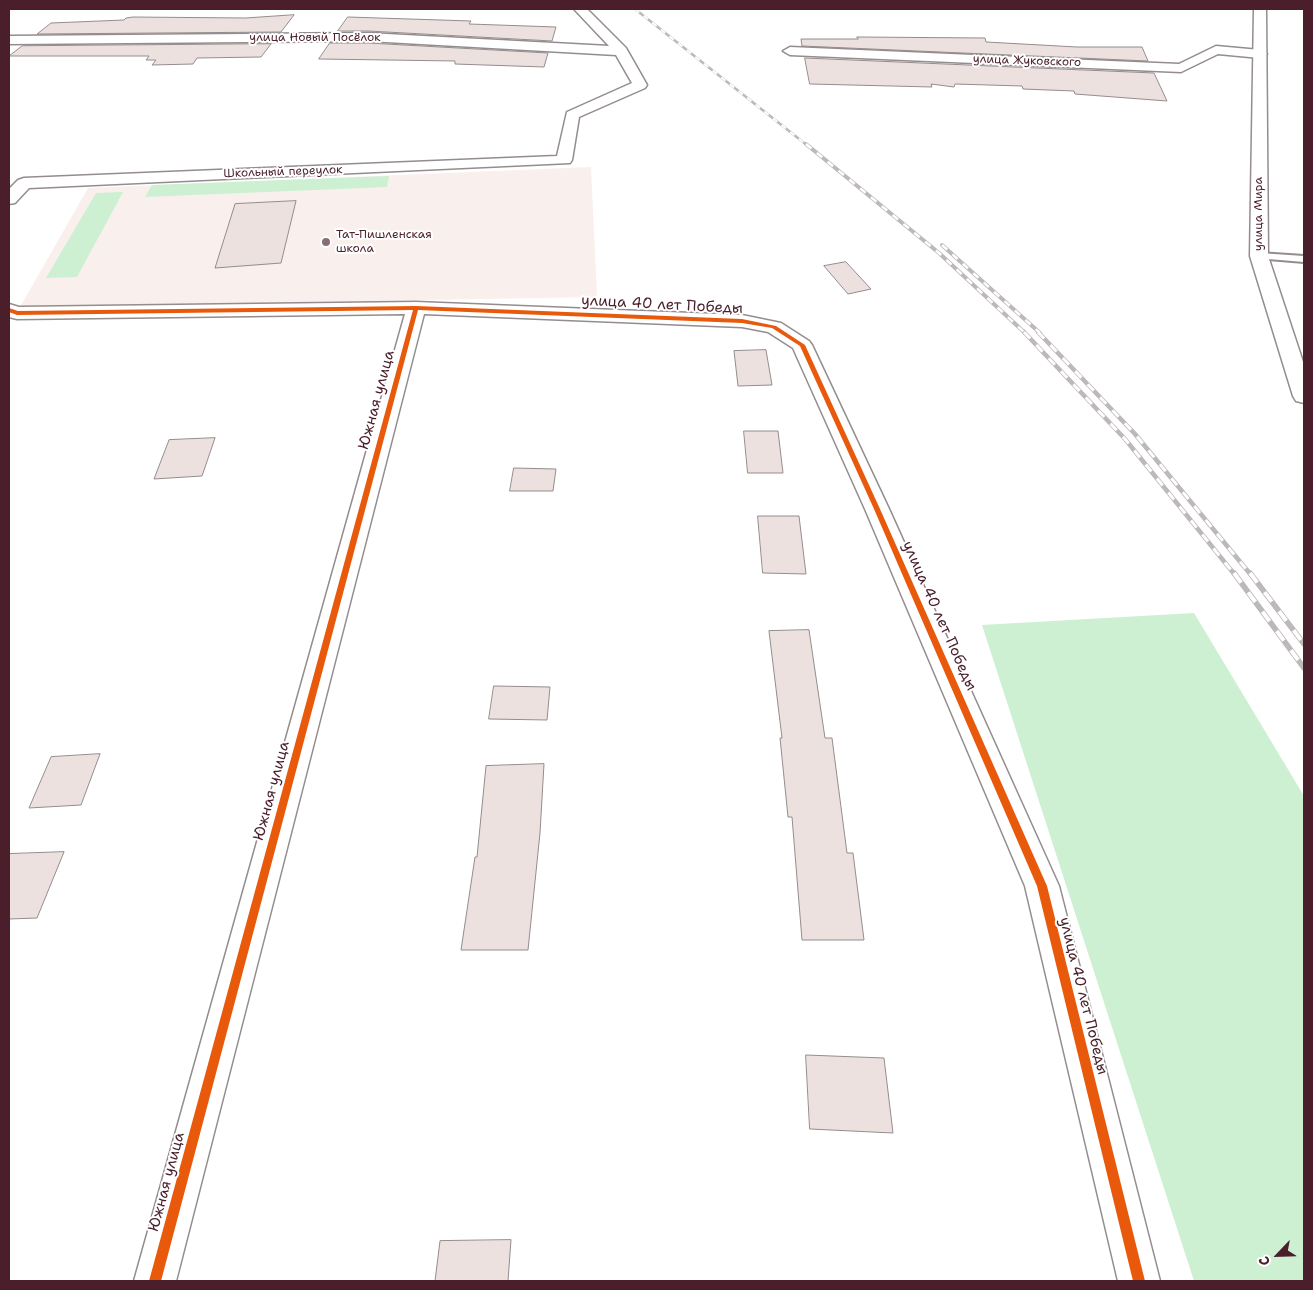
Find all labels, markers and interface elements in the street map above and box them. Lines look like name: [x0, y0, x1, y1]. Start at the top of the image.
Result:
street label: улица Новый Посёлок: [249, 31, 381, 45]
street label: улица Жуковского: [973, 52, 1081, 70]
street label: Школьный переулок: [223, 163, 343, 181]
street label: улица Мира: [1252, 177, 1266, 251]
place label: Тат-Пишленская школа: [336, 228, 432, 256]
marker: Тат-Пишленская школа: [320, 236, 332, 248]
street label: улица 40 лет Победы: [581, 292, 743, 318]
street label: Южная улица: [355, 348, 399, 452]
street label: улица 40 лет Победы: [898, 538, 980, 694]
street label: Южная улица: [250, 739, 294, 843]
street label: улица 40 лет Победы: [1055, 915, 1111, 1077]
street label: Южная улица: [145, 1130, 189, 1234]
north arrow: [1253, 1230, 1303, 1280]
text: С: [1254, 1254, 1274, 1269]

